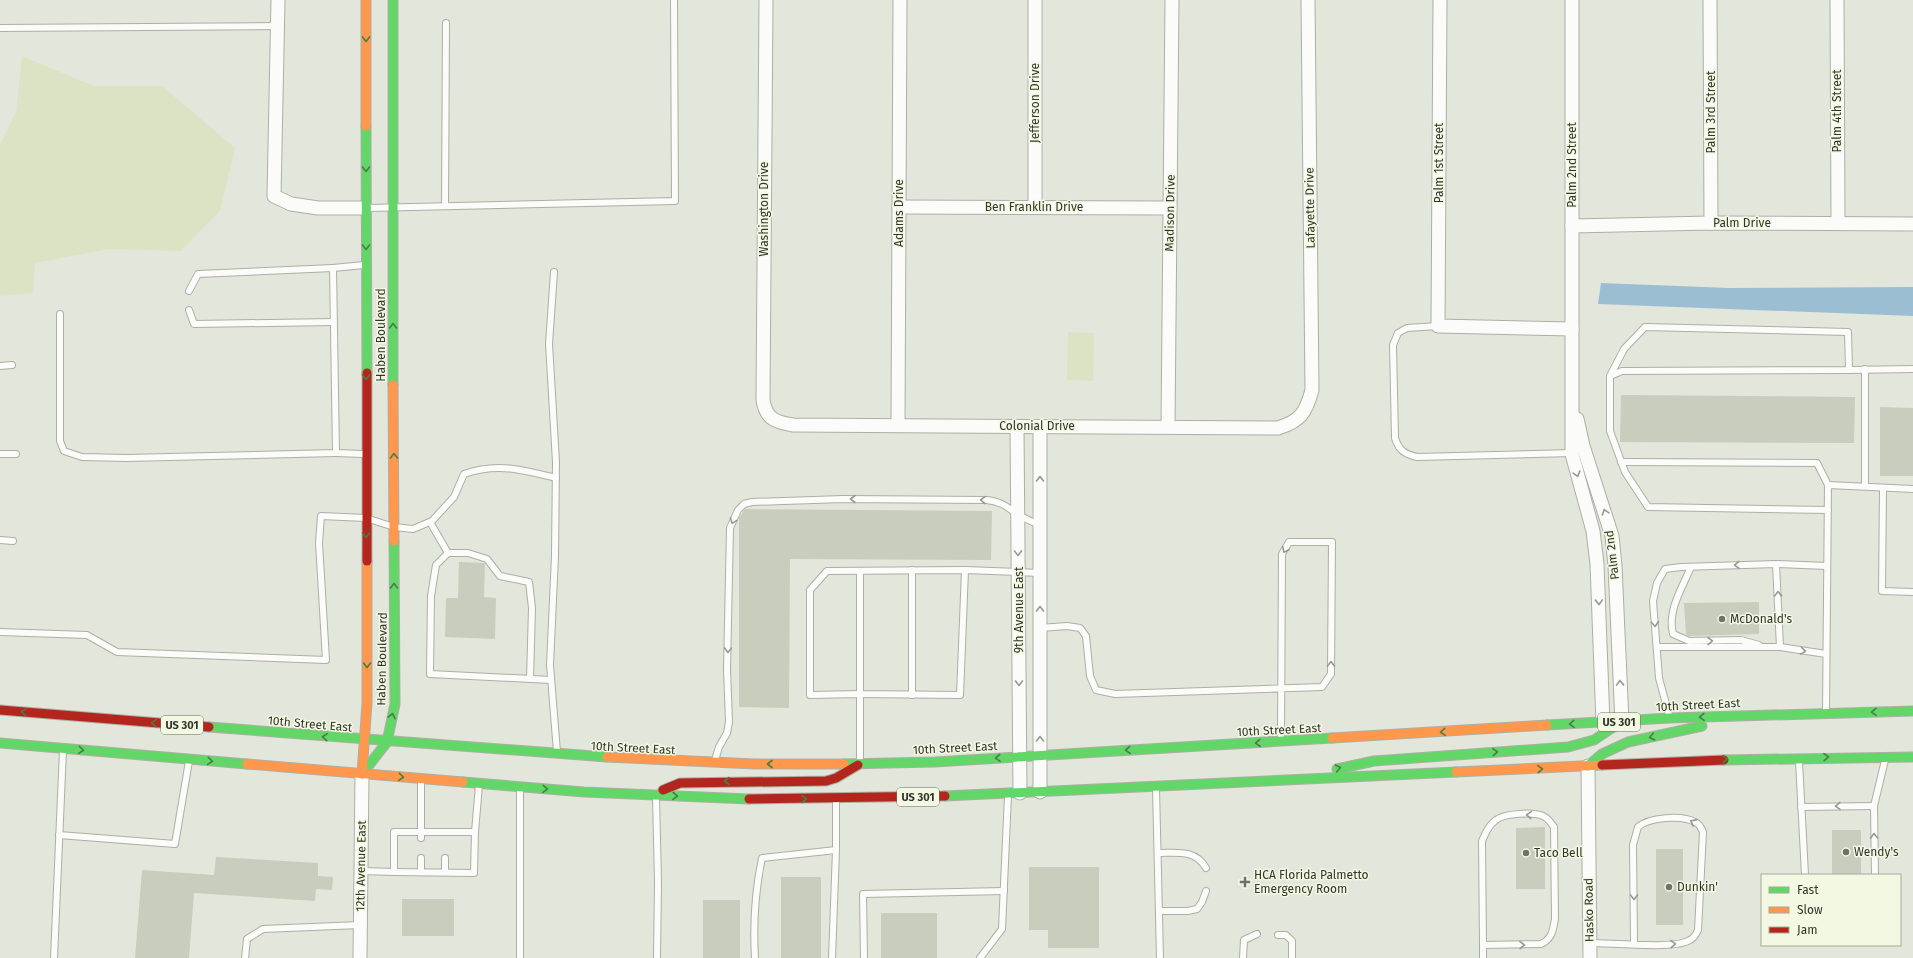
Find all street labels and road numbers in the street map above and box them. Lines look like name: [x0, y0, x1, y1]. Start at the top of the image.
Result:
street label: Jefferson Drive: [1028, 63, 1042, 143]
street label: Palm 4th Street: [1830, 69, 1844, 153]
street label: Palm 3rd Street: [1704, 70, 1718, 153]
street label: Palm 1st Street: [1432, 122, 1446, 203]
street label: Palm 2nd Street: [1565, 122, 1579, 208]
street label: Washington Drive: [757, 162, 771, 256]
street label: Lafayette Drive: [1302, 167, 1318, 249]
street label: Madison Drive: [1162, 174, 1178, 252]
street label: Adams Drive: [892, 179, 906, 247]
street label: Ben Franklin Drive: [985, 200, 1083, 214]
street label: Palm Drive: [1713, 216, 1771, 230]
street label: Haben Boulevard: [374, 288, 388, 382]
street label: Colonial Drive: [999, 419, 1075, 433]
street label: Palm 2nd: [1602, 529, 1622, 581]
street label: 9th Avenue East: [1012, 566, 1026, 653]
street label: Haben Boulevard: [374, 612, 390, 706]
street label: 10th Street East: [1655, 696, 1741, 714]
street label: 10th Street East: [267, 713, 354, 735]
road number: US 301: [1598, 713, 1640, 731]
road number: US 301: [161, 716, 203, 734]
street label: 10th Street East: [1236, 721, 1322, 739]
street label: 10th Street East: [590, 739, 676, 757]
street label: 10th Street East: [912, 739, 998, 757]
road number: US 301: [897, 788, 939, 806]
street label: 12th Avenue East: [353, 820, 369, 912]
street label: Hasko Road: [1581, 878, 1597, 942]

